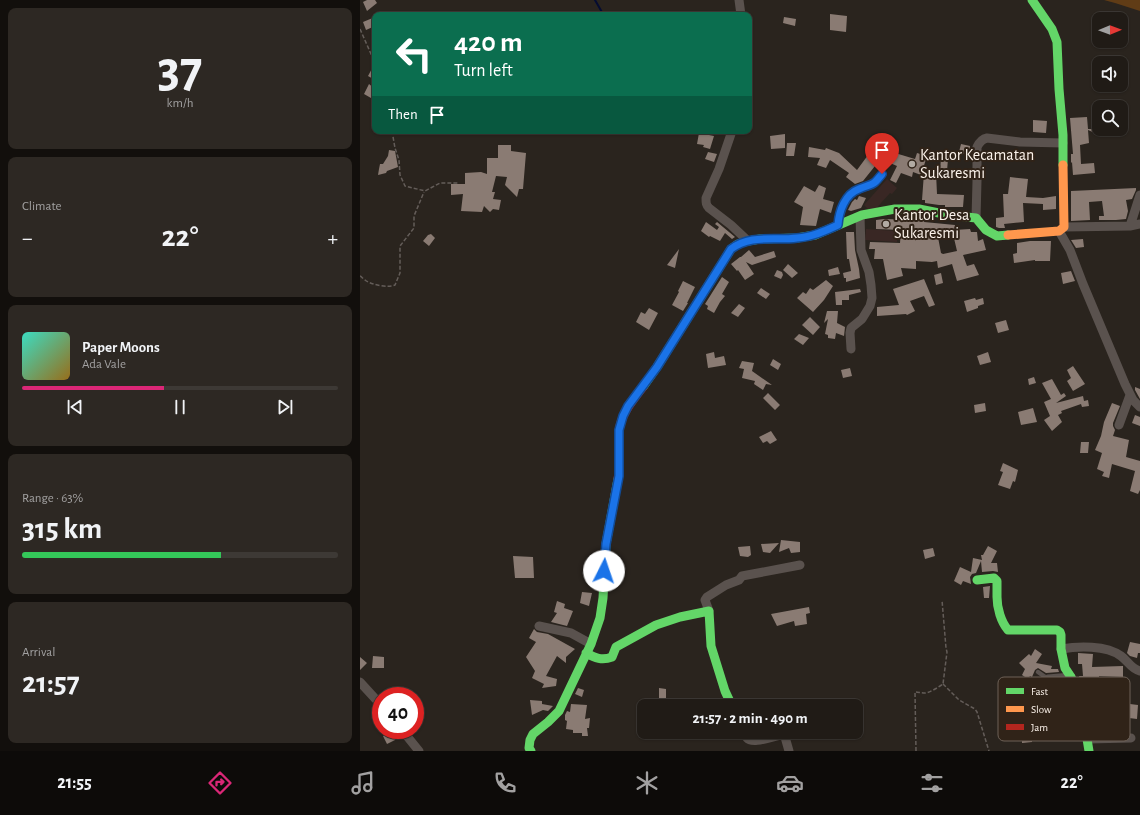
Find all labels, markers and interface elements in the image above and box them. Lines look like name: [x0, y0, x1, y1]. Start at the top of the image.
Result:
north arrow: [1092, 12, 1128, 48]
map controls: [1092, 12, 1128, 136]
icon: left: [388, 28, 440, 80]
text: 420 m: [454, 29, 523, 57]
text: 37: [158, 44, 202, 96]
button: sound: [1092, 56, 1128, 92]
text: Turn left: [454, 62, 513, 80]
text: km/h: [167, 97, 193, 110]
button: search: [1092, 100, 1128, 136]
icon: arrive: [426, 104, 448, 126]
text: Then: [388, 107, 418, 122]
pin: [865, 133, 899, 174]
icon: arrive: [871, 139, 893, 161]
place label: Kantor Kecamatan Sukaresmi: [920, 147, 1034, 181]
marker: Kantor Kecamatan Sukaresmi: [907, 159, 917, 169]
text: Climate: [22, 200, 61, 213]
place label: Kantor Desa Sukaresmi: [894, 207, 970, 241]
marker: Kantor Desa Sukaresmi: [881, 219, 891, 229]
text: 22°: [161, 222, 199, 252]
text: −: [22, 227, 33, 249]
text: +: [327, 227, 338, 249]
text: Paper Moons: [82, 340, 160, 355]
text: Ada Vale: [82, 358, 126, 371]
icon: previous: [64, 396, 86, 418]
icon: pause: [169, 396, 191, 418]
icon: next: [274, 396, 296, 418]
text: Range · 63%: [22, 492, 83, 505]
text: 315 km: [22, 514, 102, 544]
position arrow: [583, 550, 625, 592]
text: Arrival: [22, 646, 55, 659]
text: 21:57: [22, 668, 80, 698]
legend: [998, 677, 1130, 741]
text: Fast: [1031, 686, 1049, 697]
speed limit sign: 40: [372, 687, 424, 739]
text: Slow: [1031, 704, 1052, 715]
text: 21:57 · 2 min · 490 m: [692, 711, 808, 726]
text: Jam: [1031, 722, 1048, 733]
icon: directions: [206, 769, 234, 797]
icon: music: [349, 769, 377, 797]
icon: phone: [491, 769, 519, 797]
icon: climate: [633, 769, 661, 797]
icon: car: [776, 769, 804, 797]
icon: filters: [918, 769, 946, 797]
text: 21:55: [57, 774, 92, 792]
text: 22°: [1061, 774, 1083, 792]

